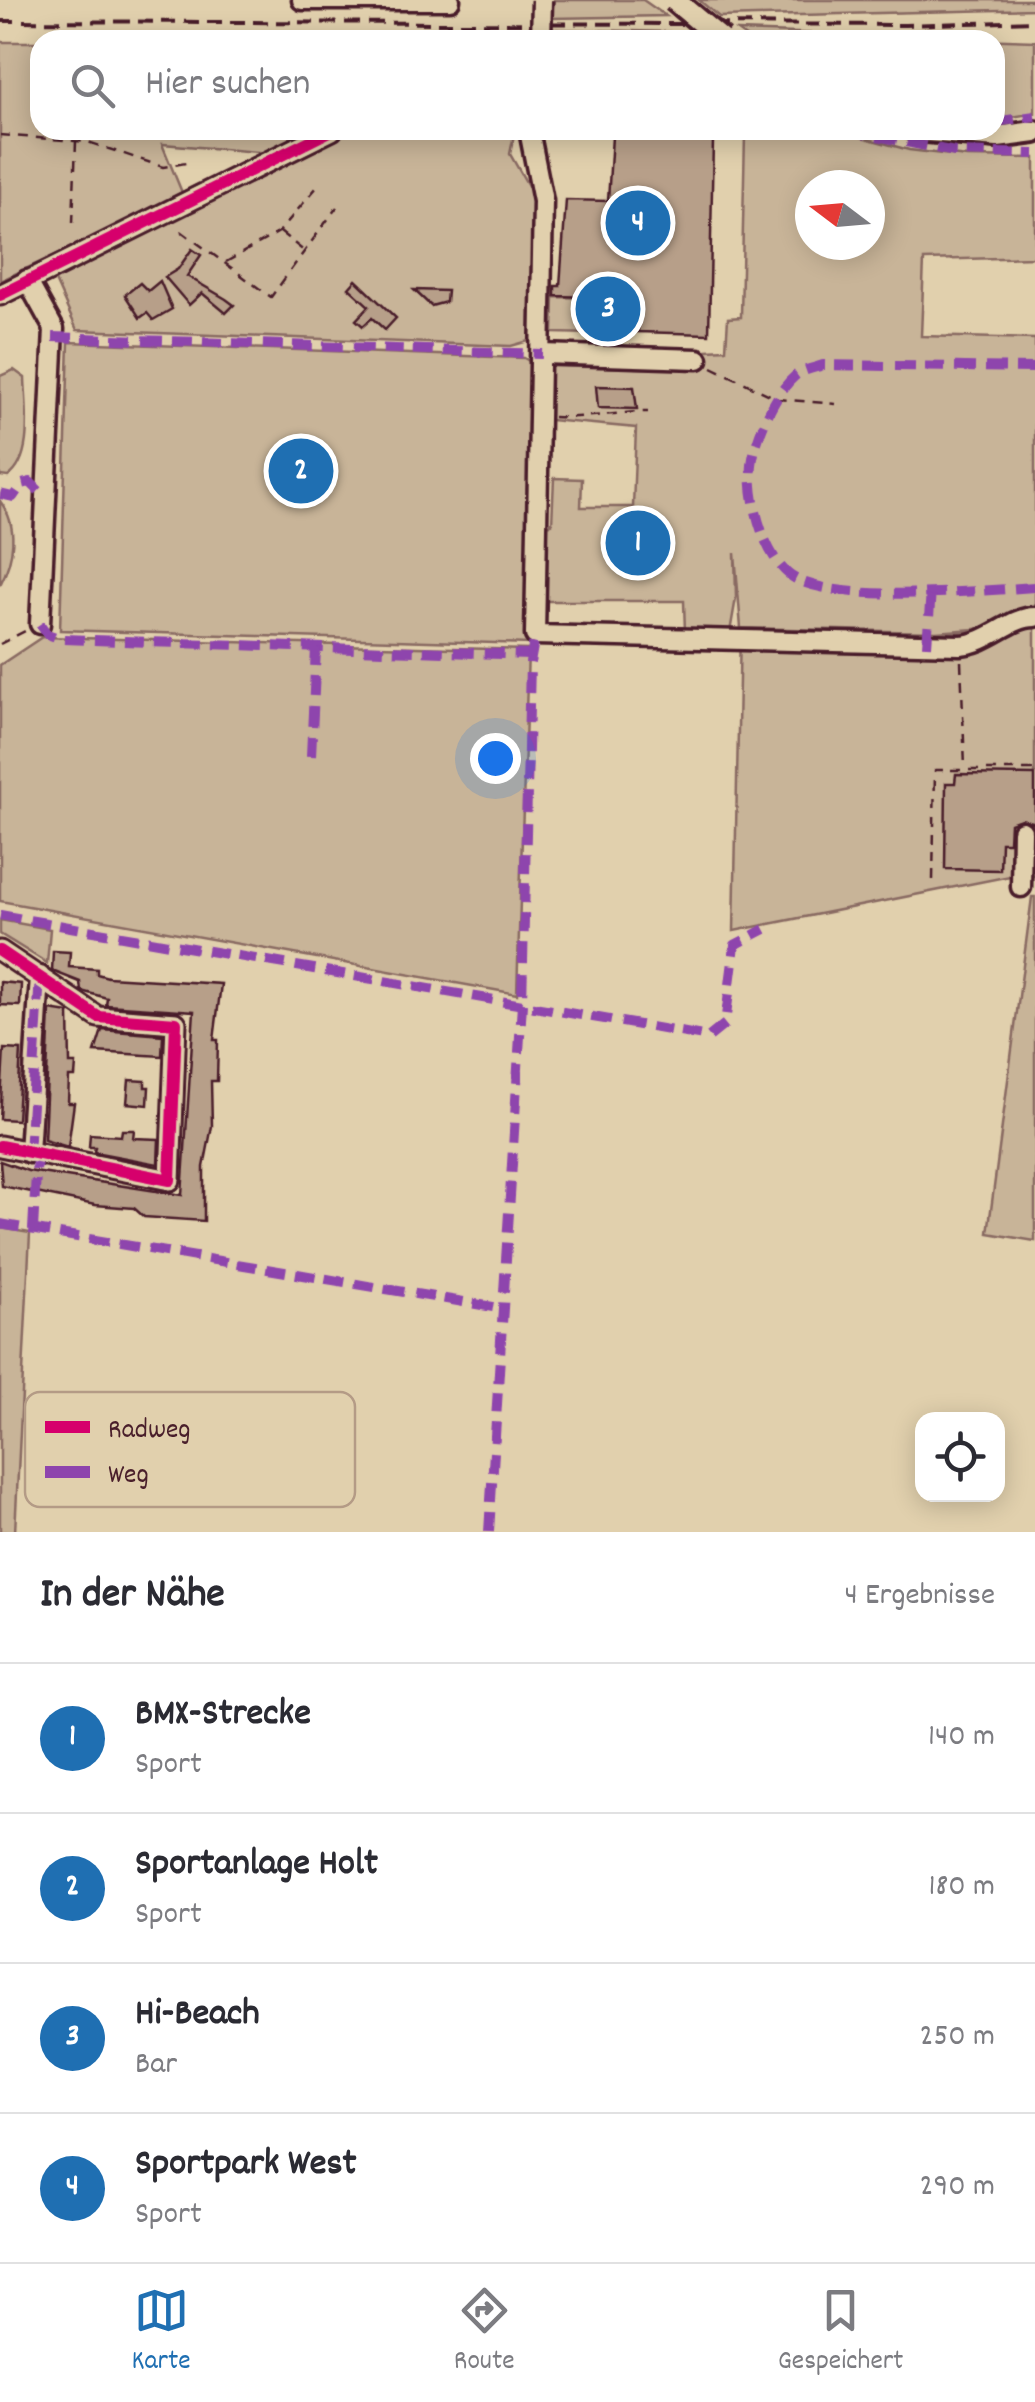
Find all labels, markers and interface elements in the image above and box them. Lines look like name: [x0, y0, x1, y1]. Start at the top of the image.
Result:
search box: [30, 30, 1005, 140]
icon: search: [65, 58, 120, 113]
text: Hier suchen: [145, 58, 310, 113]
north arrow: [795, 170, 885, 260]
pin: 4: [606, 186, 670, 260]
pin: 3: [576, 272, 640, 346]
pin: 2: [268, 434, 334, 508]
pin: 1: [606, 506, 670, 580]
your location: [470, 733, 521, 784]
legend: [25, 1392, 355, 1507]
text: Radweg: [108, 1412, 191, 1452]
map controls: [915, 1412, 1005, 1502]
button: locate: [915, 1412, 1005, 1502]
text: Weg: [108, 1457, 149, 1497]
text: In der Nähe: [40, 1567, 225, 1627]
text: 4 Ergebnisse: [844, 1574, 995, 1620]
text: BMX-Strecke: [135, 1688, 311, 1743]
text: 1: [69, 1715, 76, 1761]
text: 140 m: [928, 1715, 995, 1761]
text: Sport: [135, 1743, 202, 1789]
text: Sportanlage Holt: [135, 1838, 378, 1893]
text: 2: [66, 1865, 79, 1911]
text: 180 m: [928, 1865, 995, 1911]
text: Sport: [135, 1893, 202, 1939]
text: Hi-Beach: [135, 1988, 260, 2043]
text: 3: [65, 2015, 80, 2061]
text: 250 m: [919, 2015, 995, 2061]
text: Bar: [135, 2043, 177, 2089]
text: Sportpark West: [135, 2138, 357, 2193]
text: 4: [66, 2165, 79, 2211]
text: 290 m: [920, 2165, 995, 2211]
text: Sport: [135, 2193, 202, 2239]
tab: Karte: [132, 2283, 191, 2383]
tab: Route: [454, 2283, 515, 2383]
tab: Gespeichert: [778, 2283, 903, 2383]

